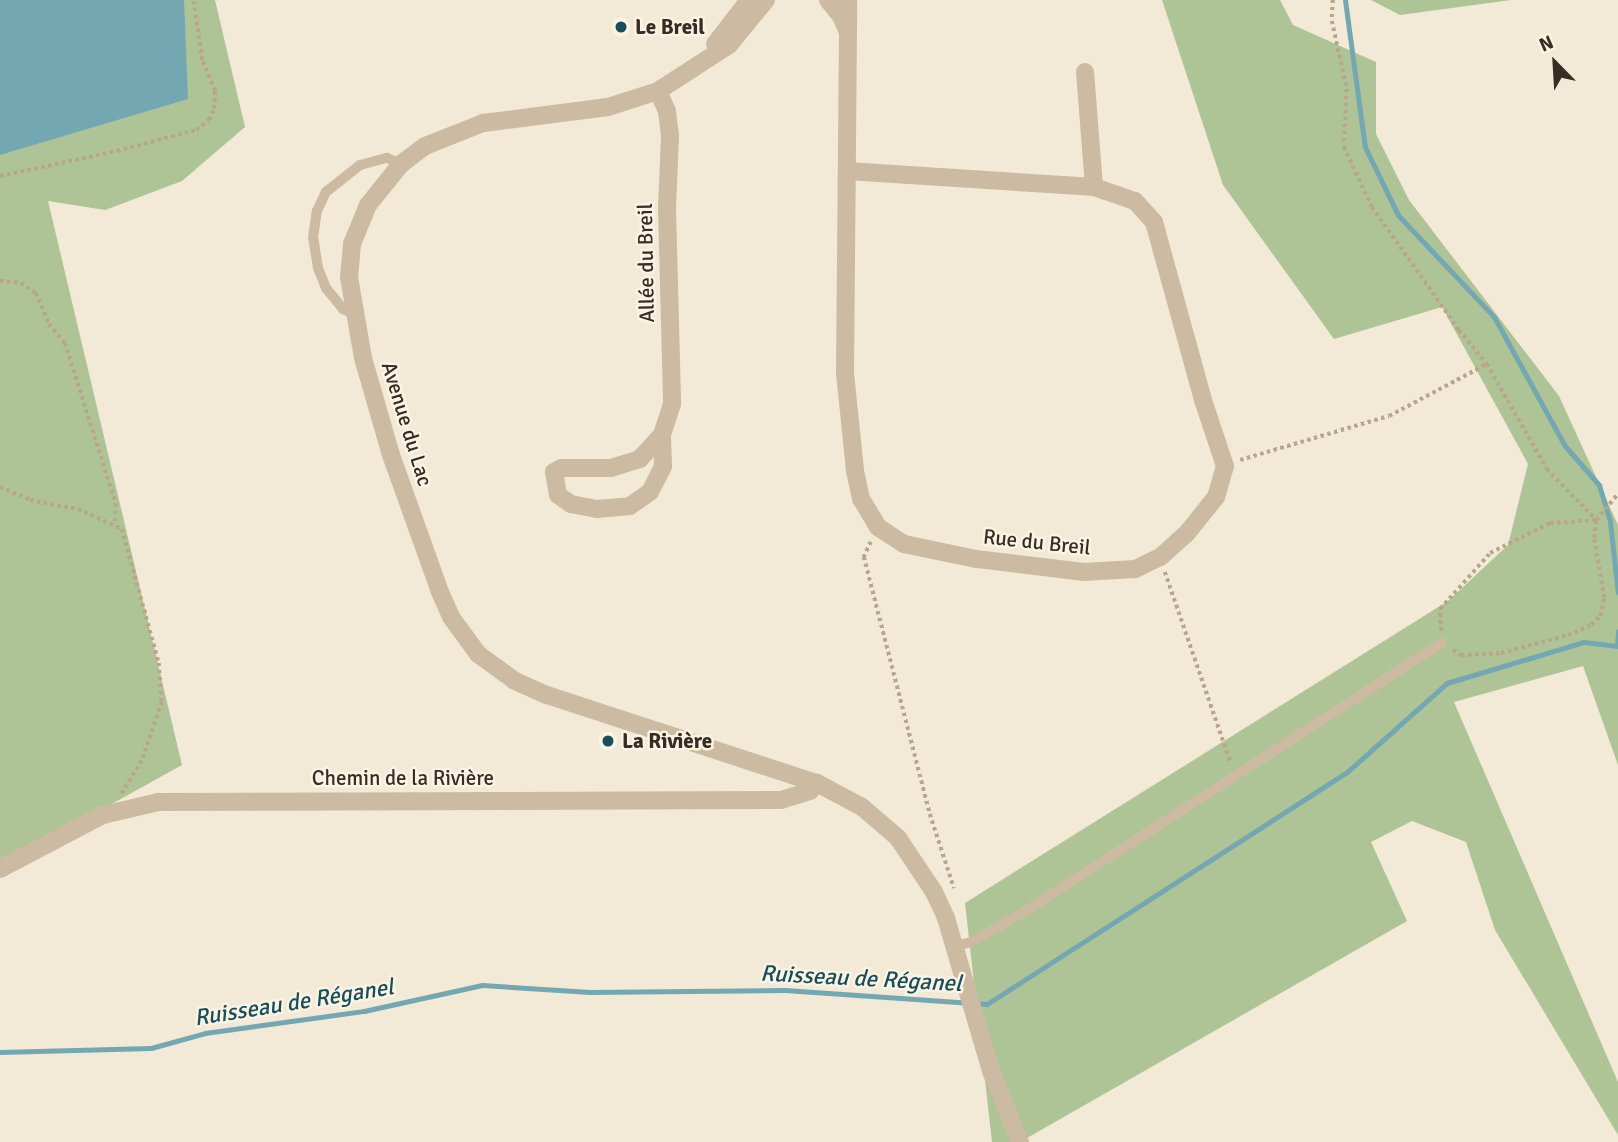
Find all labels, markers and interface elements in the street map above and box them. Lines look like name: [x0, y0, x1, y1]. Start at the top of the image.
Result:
place label: Le Breil: [635, 14, 705, 40]
marker: Le Breil: [613, 19, 629, 35]
north arrow: [1520, 28, 1590, 98]
text: N: [1536, 30, 1557, 57]
street label: Allée du Breil: [632, 203, 660, 323]
street label: Avenue du Lac: [376, 359, 438, 489]
street label: Rue du Breil: [982, 524, 1092, 560]
place label: La Rivière: [622, 728, 712, 754]
marker: La Rivière: [600, 733, 616, 749]
street label: Chemin de la Rivière: [312, 765, 494, 791]
water label: Ruisseau de Réganel: [760, 960, 962, 998]
water label: Ruisseau de Réganel: [192, 974, 396, 1032]

